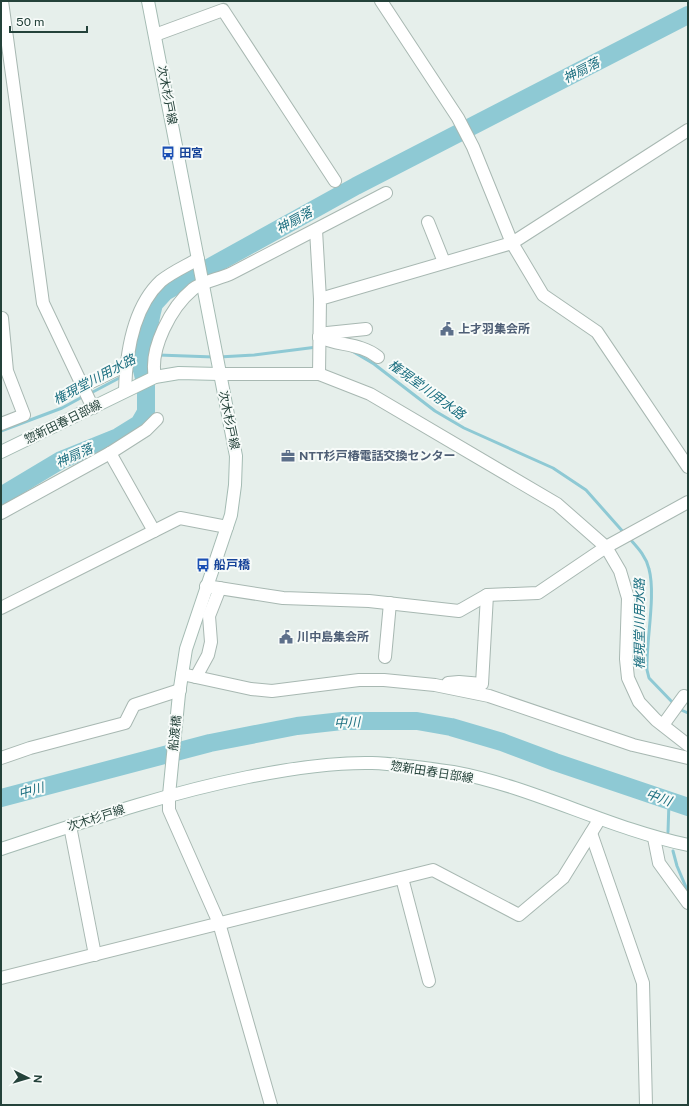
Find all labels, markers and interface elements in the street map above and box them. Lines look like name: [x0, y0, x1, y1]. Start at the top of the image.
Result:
scale bar: [10, 8, 87, 34]
text: 50 m: [16, 15, 44, 29]
water label: 神扇落: [560, 54, 604, 86]
street label: 次木杉戸線: [154, 64, 180, 126]
bus stop icon: 田宮: [160, 145, 176, 161]
place label: 田宮: [179, 146, 203, 160]
water label: 神扇落: [274, 203, 317, 236]
public building icon: 上才羽集会所: [439, 321, 455, 337]
place label: 上才羽集会所: [458, 322, 530, 336]
water label: 権現堂川用水路: [51, 351, 139, 407]
water label: 権現堂川用水路: [385, 357, 469, 423]
street label: 次木杉戸線: [216, 389, 242, 451]
street label: 惣新田春日部線: [22, 397, 104, 447]
water label: 神扇落: [53, 440, 97, 470]
office icon: NTT杉戸椿電話交換センター: [280, 448, 296, 464]
place label: NTT杉戸椿電話交換センター: [299, 449, 456, 463]
bus stop icon: 船戸橋: [195, 557, 211, 573]
place label: 船戸橋: [214, 558, 251, 572]
water label: 権現堂川用水路: [632, 578, 647, 670]
public building icon: 川中島集会所: [278, 629, 294, 645]
place label: 川中島集会所: [297, 630, 369, 644]
street label: 船渡橋: [166, 714, 184, 752]
water label: 中川: [334, 714, 362, 730]
street label: 惣新田春日部線: [389, 759, 475, 785]
water label: 中川: [17, 779, 48, 801]
water label: 中川: [644, 786, 675, 809]
street label: 次木杉戸線: [65, 802, 127, 834]
north arrow: [8, 1058, 48, 1098]
text: N: [32, 1074, 44, 1084]

